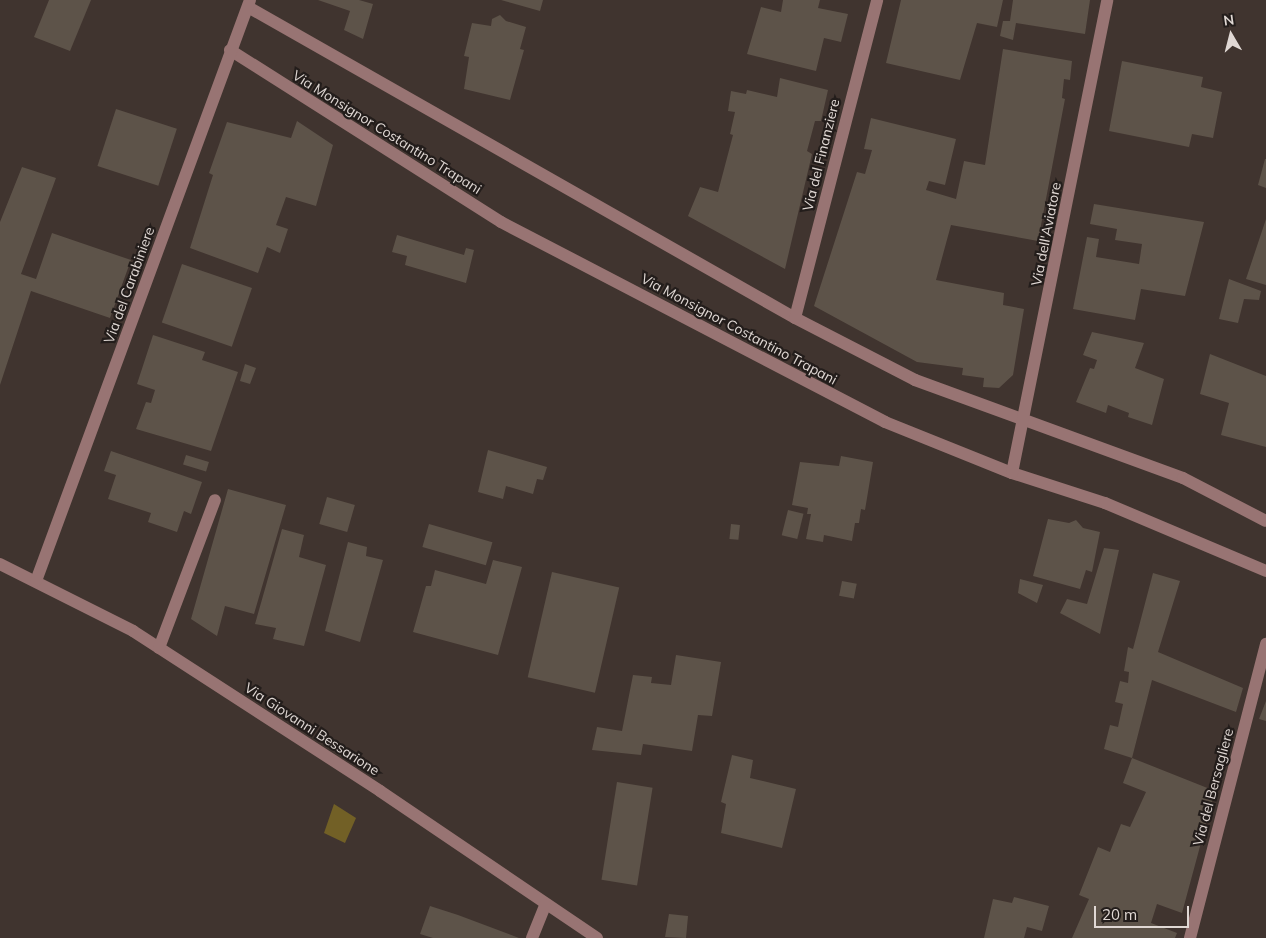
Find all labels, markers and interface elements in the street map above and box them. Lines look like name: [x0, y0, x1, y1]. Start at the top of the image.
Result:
north arrow: [1206, 10, 1256, 60]
text: N: [1222, 10, 1235, 30]
street label: Via Monsignor Costantino Trapani: [289, 67, 485, 197]
street label: Via del Finanziere: [799, 97, 843, 213]
street label: Via dell'Aviatore: [1028, 181, 1064, 287]
street label: Via del Carabiniere: [100, 224, 158, 346]
street label: Via Monsignor Costantino Trapani: [638, 270, 840, 388]
street label: Via Giovanni Bessarione: [241, 679, 383, 779]
street label: Via del Bersagliere: [1189, 726, 1237, 848]
scale bar: [1096, 896, 1191, 928]
text: 20 m: [1102, 905, 1137, 924]

